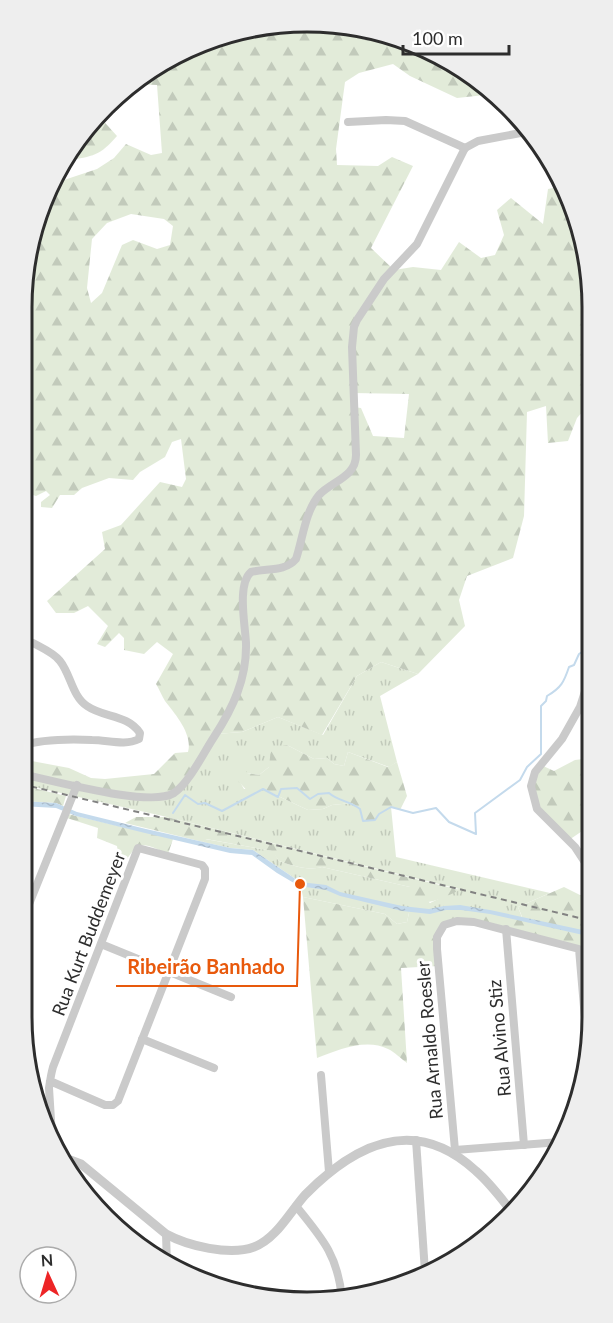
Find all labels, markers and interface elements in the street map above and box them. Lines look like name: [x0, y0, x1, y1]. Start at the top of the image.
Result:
scale bar: [403, 18, 510, 56]
text: 100 m: [412, 27, 463, 49]
street label: Rua Kurt Buddemeyer: [47, 848, 130, 1019]
callout: Ribeirão Banhado: [116, 948, 297, 986]
text: Ribeirão Banhado: [127, 954, 285, 978]
street label: Rua Arnaldo Roesler: [411, 959, 447, 1120]
street label: Rua Alvino Stiz: [483, 979, 515, 1097]
north arrow: [18, 1245, 78, 1305]
text: N: [40, 1250, 54, 1269]

